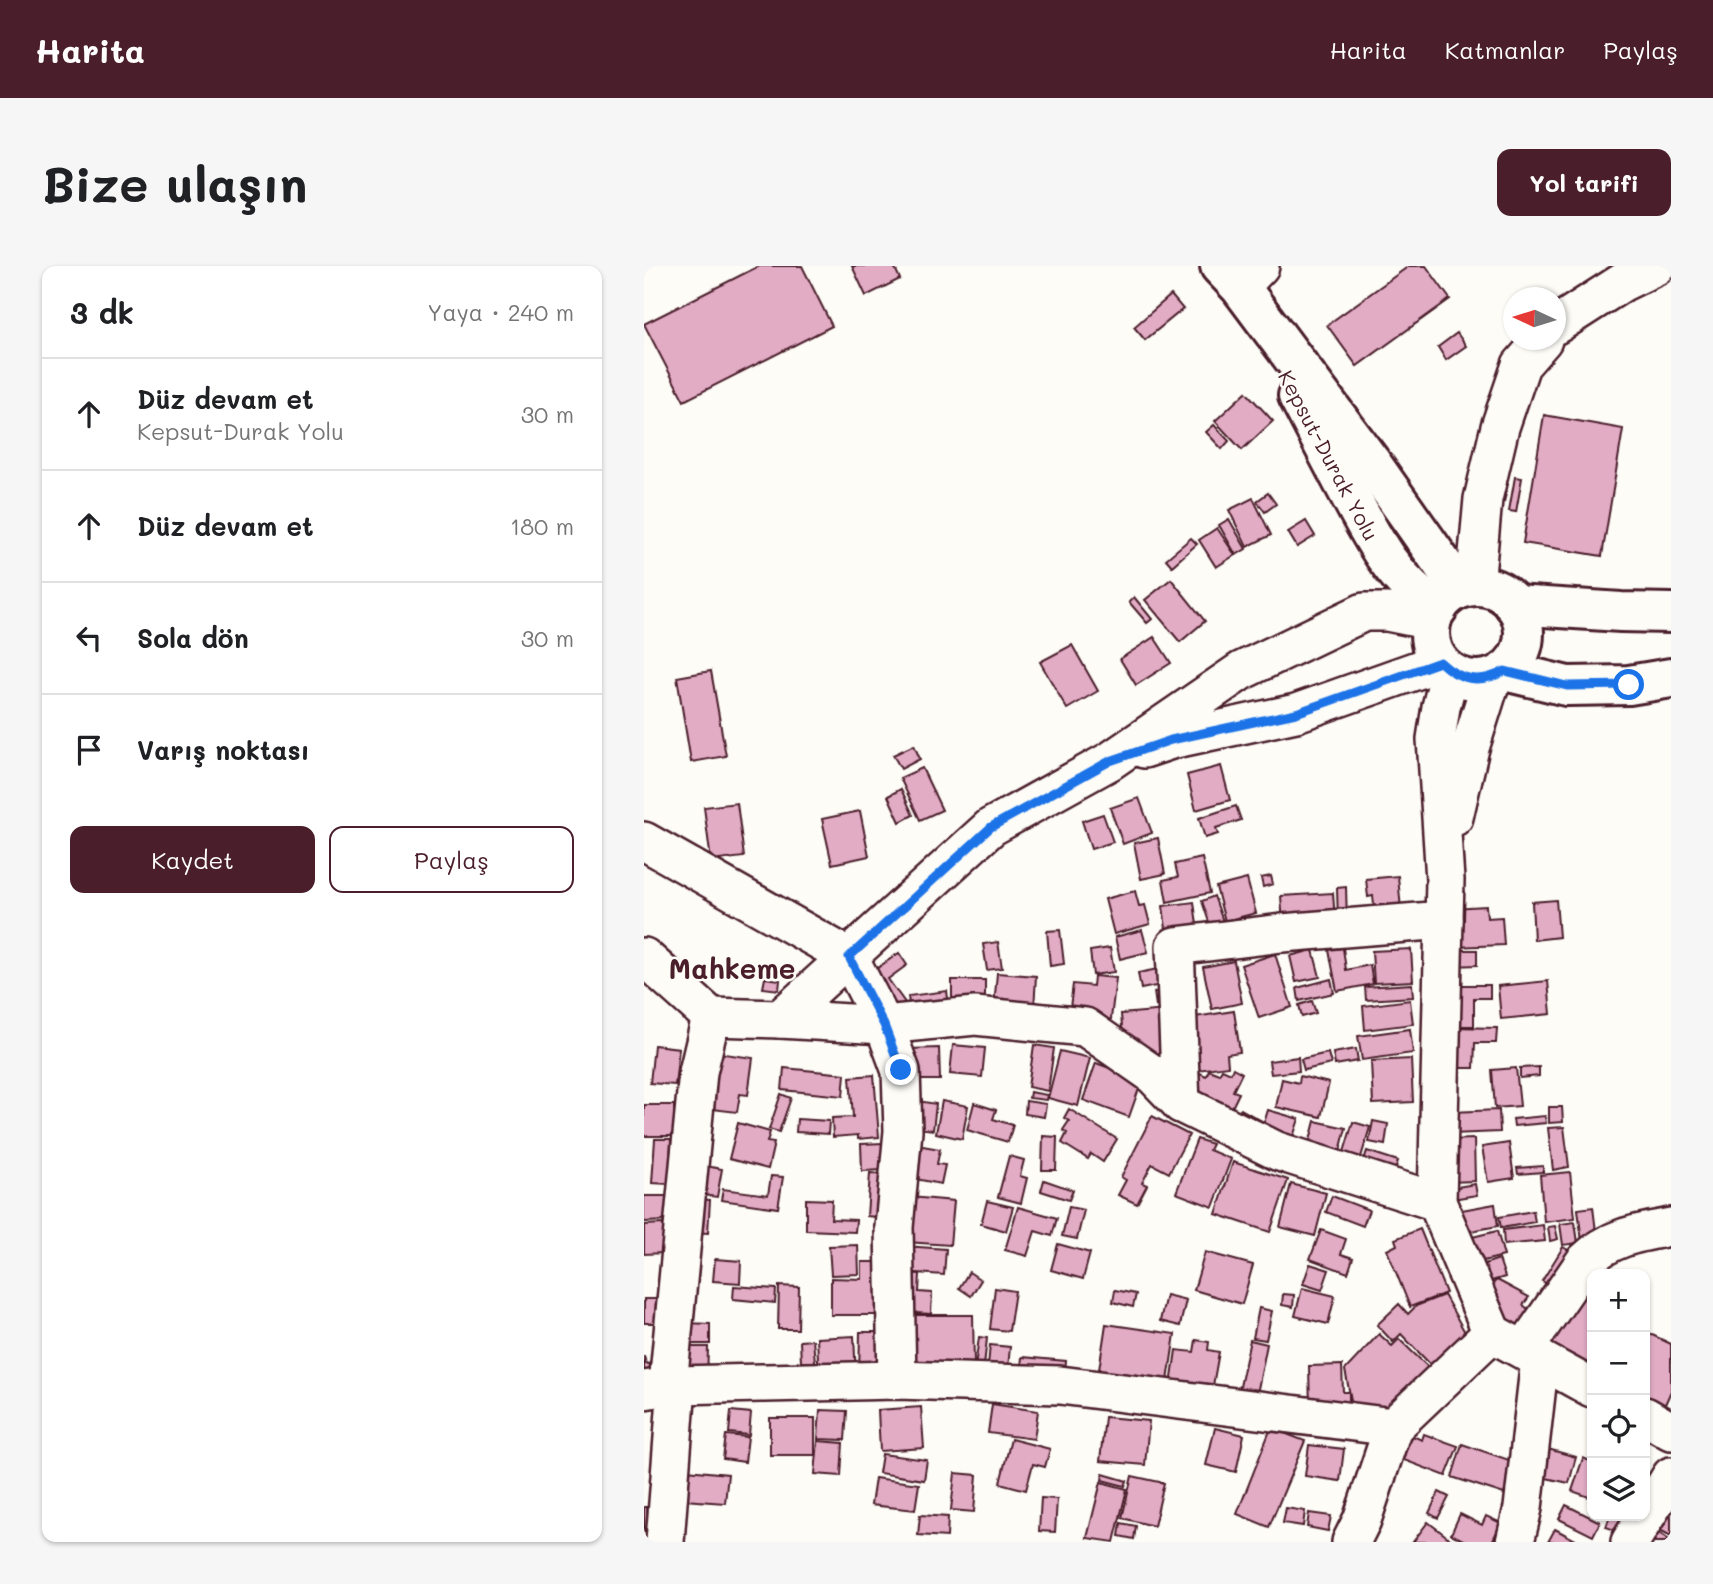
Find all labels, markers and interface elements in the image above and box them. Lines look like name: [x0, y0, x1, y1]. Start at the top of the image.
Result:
text: Harita: [35, 28, 145, 71]
text: Harita: [1330, 34, 1407, 65]
text: Katmanlar: [1445, 34, 1565, 65]
text: Paylaş: [1603, 34, 1678, 65]
button: Yol tarifi: [1497, 149, 1671, 216]
text: Bize ulaşın: [42, 151, 307, 214]
north arrow: [1503, 287, 1566, 350]
text: 3 dk: [70, 292, 134, 332]
text: Yaya · 240 m: [427, 297, 574, 327]
street label: Kepsut-Durak Yolu: [1273, 365, 1385, 545]
text: Düz devam et: [137, 382, 314, 416]
icon: ahead: [70, 395, 108, 433]
text: 30 m: [521, 399, 574, 429]
text: Kepsut-Durak Yolu: [137, 416, 344, 446]
icon: ahead: [70, 507, 108, 545]
text: Düz devam et: [137, 509, 314, 543]
text: 180 m: [510, 511, 574, 541]
icon: left: [70, 619, 108, 657]
text: Sola dön: [137, 621, 249, 655]
text: 30 m: [521, 623, 574, 653]
route start: [1613, 669, 1644, 700]
icon: arrive: [70, 731, 108, 769]
text: Varış noktası: [137, 733, 310, 767]
button: Kaydet: [70, 826, 315, 893]
button: Paylaş: [329, 826, 574, 893]
district label: Mahkeme: [669, 950, 795, 986]
route end: [885, 1054, 916, 1085]
map controls: [1587, 1269, 1650, 1521]
button: +: [1587, 1269, 1650, 1332]
button: −: [1587, 1332, 1650, 1395]
button: locate: [1587, 1395, 1650, 1458]
button: layers: [1587, 1458, 1650, 1521]

